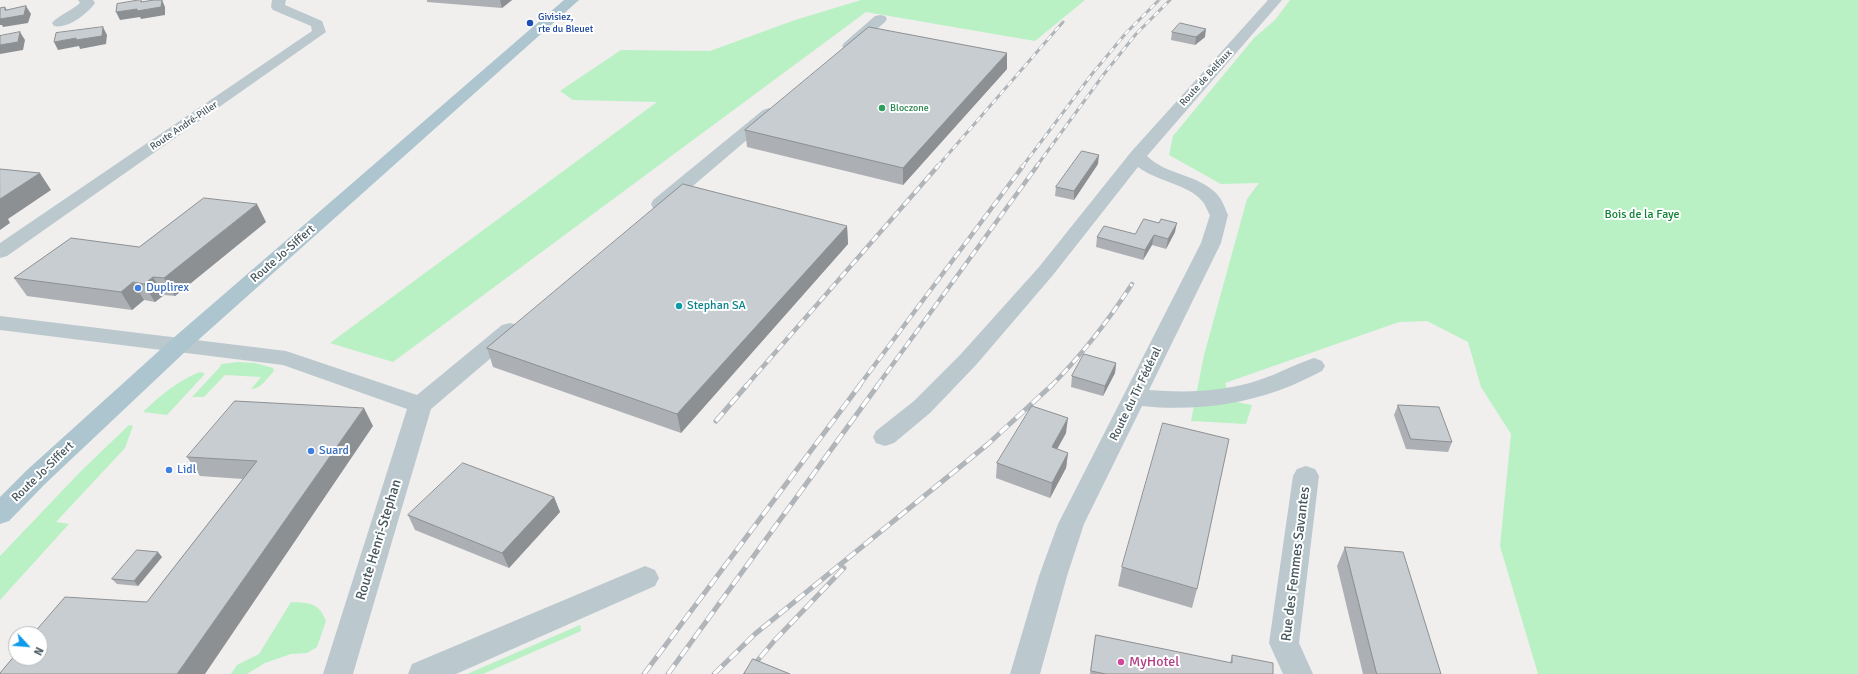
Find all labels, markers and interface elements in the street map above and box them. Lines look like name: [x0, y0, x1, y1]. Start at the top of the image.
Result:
place label: Givisiez, rte du Bleuet: [538, 11, 593, 34]
marker: Givisiez, rte du Bleuet: [525, 18, 535, 28]
street label: Route de Belfaux: [1177, 47, 1235, 109]
street label: Route André-Piller: [148, 99, 220, 153]
place label: Bloczone: [890, 102, 929, 114]
marker: Bloczone: [877, 103, 887, 113]
park label: Bois de la Faye: [1604, 208, 1680, 222]
street label: Route Jo-Siffert: [248, 222, 318, 286]
place label: Duplirex: [146, 281, 189, 295]
marker: Duplirex: [133, 283, 143, 293]
place label: Stephan SA: [687, 299, 746, 313]
marker: Stephan SA: [674, 301, 684, 311]
street label: Route du Tir Fédéral: [1107, 345, 1165, 443]
street label: Route Jo-Siffert: [9, 439, 77, 505]
place label: Suard: [319, 444, 349, 458]
marker: Suard: [306, 446, 316, 456]
place label: Lidl: [177, 463, 196, 477]
marker: Lidl: [164, 465, 174, 475]
street label: Route Henri-Stephan: [353, 478, 405, 602]
street label: Rue des Femmes Savantes: [1278, 486, 1314, 642]
north arrow: [8, 626, 48, 666]
text: N: [31, 645, 46, 657]
place label: MyHotel: [1129, 654, 1179, 670]
marker: MyHotel: [1116, 657, 1126, 667]

